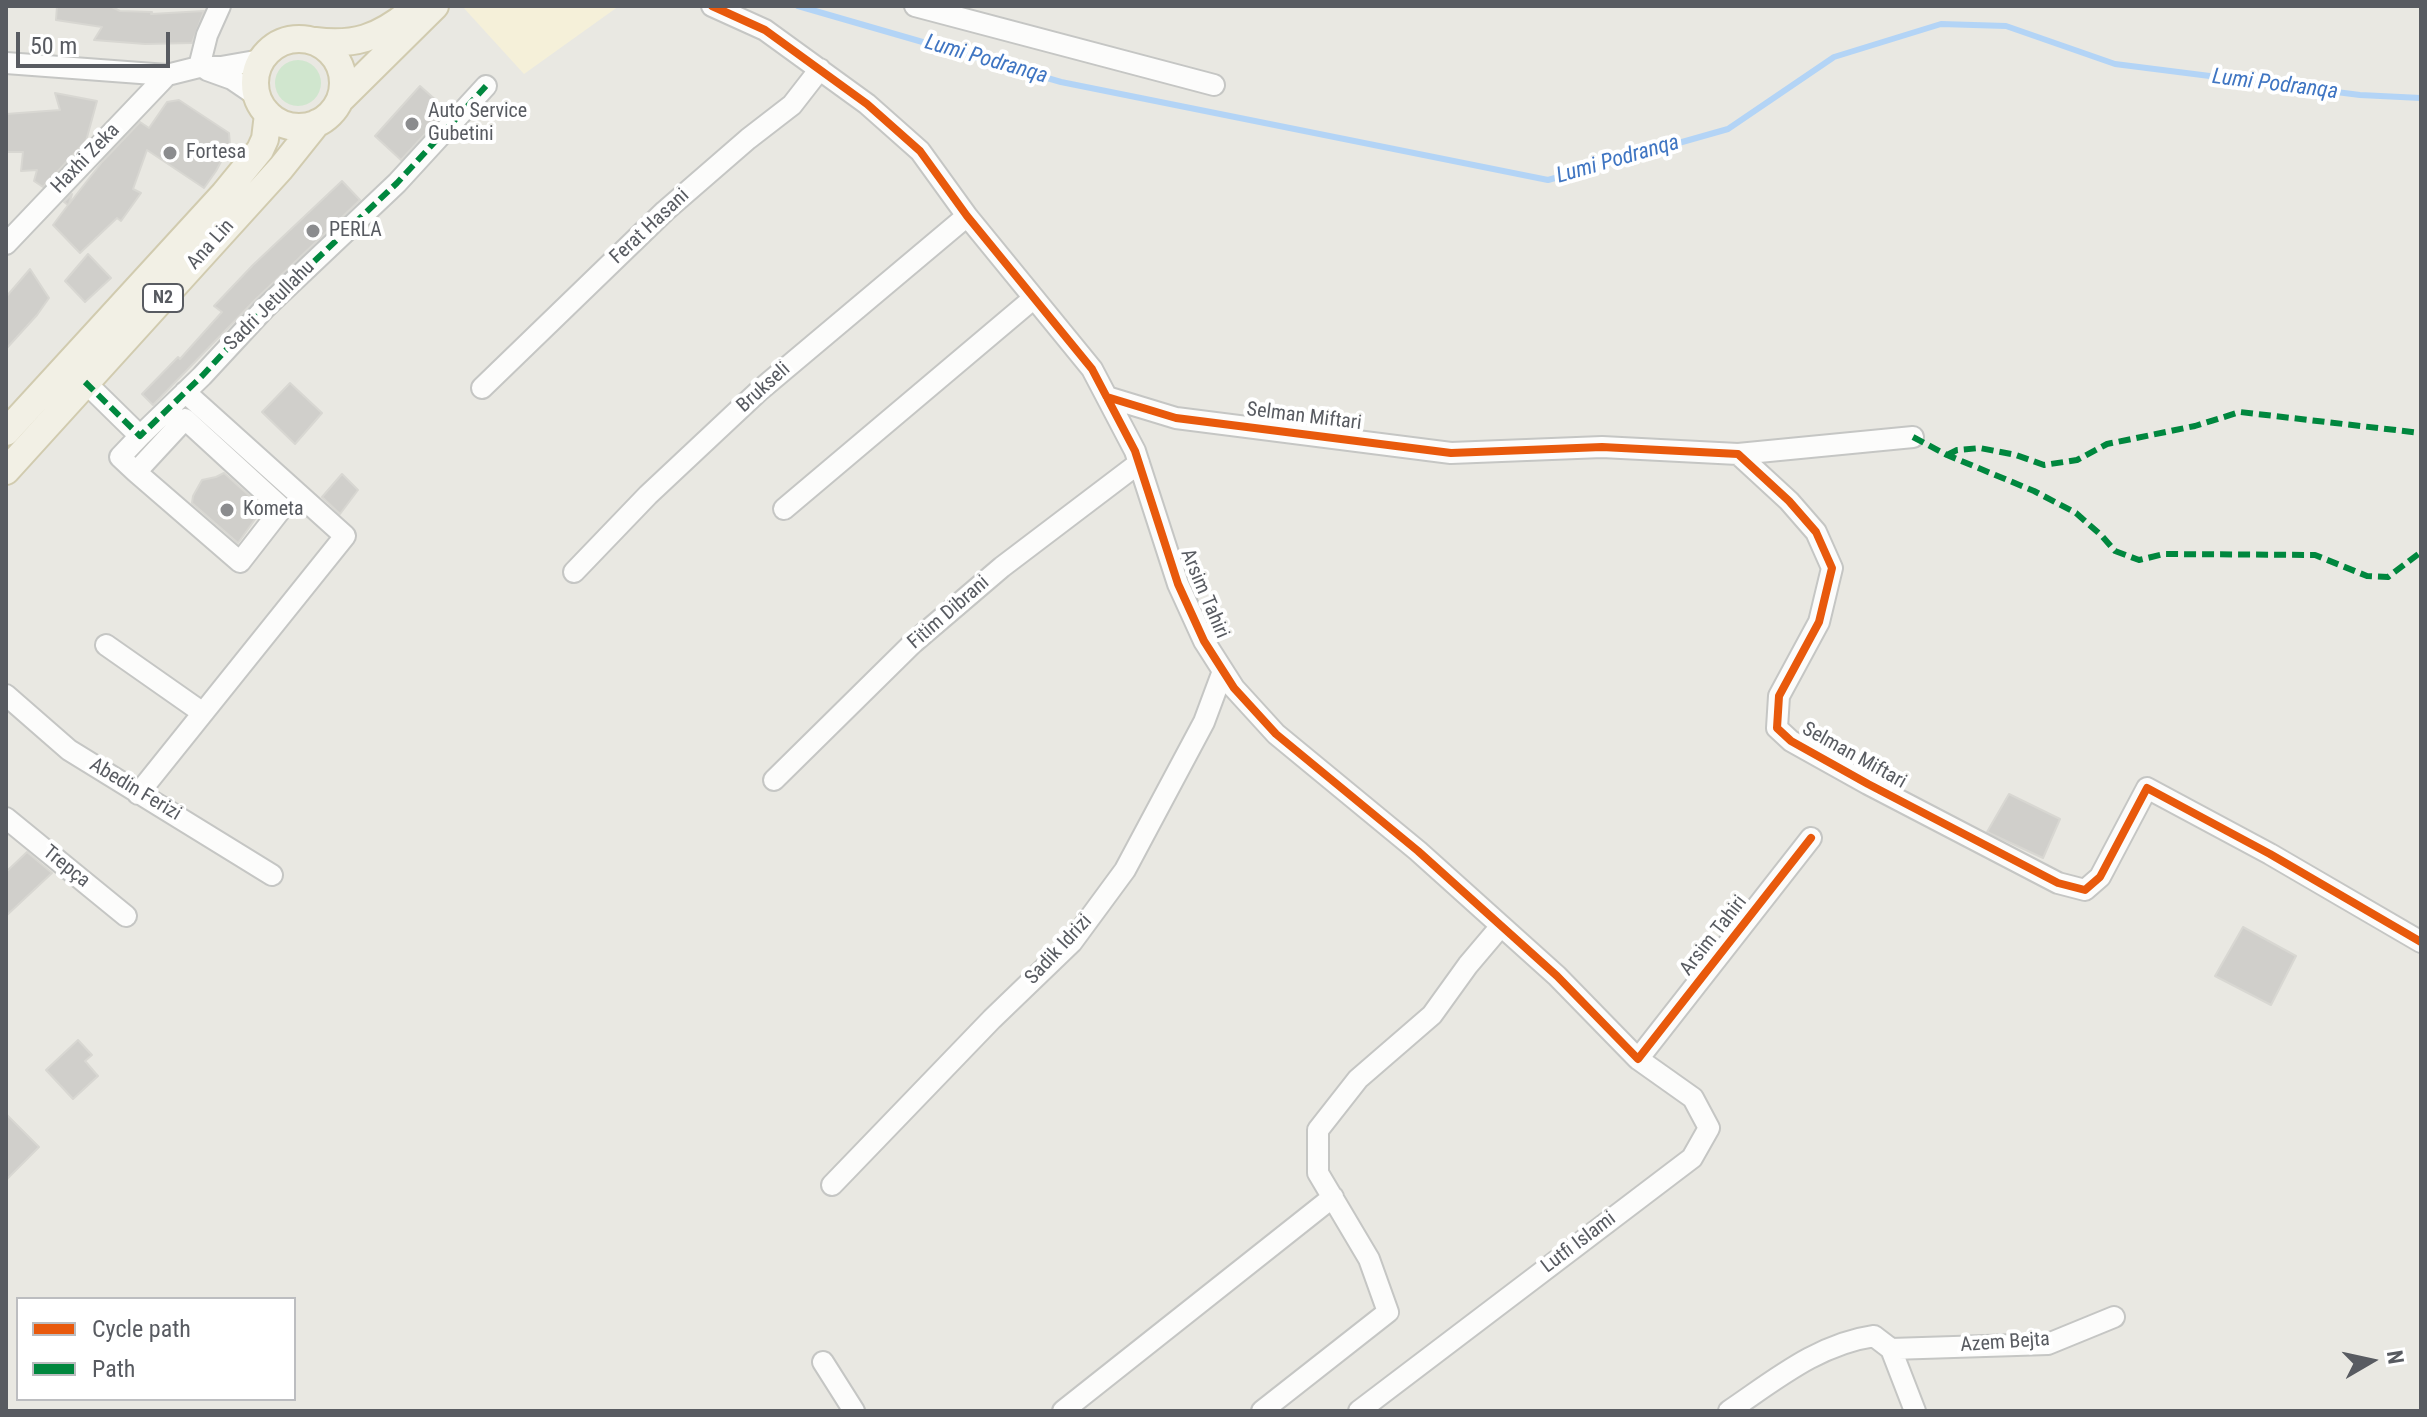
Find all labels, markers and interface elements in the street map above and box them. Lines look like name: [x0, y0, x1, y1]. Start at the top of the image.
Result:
scale bar: [20, 16, 174, 66]
water label: Lumi Podranqa: [922, 30, 1050, 90]
text: 50 m: [30, 32, 77, 60]
water label: Lumi Podranqa: [2211, 64, 2339, 106]
place label: Auto Service Gubetini: [428, 100, 527, 147]
marker: Auto Service Gubetini: [403, 115, 421, 133]
street label: Haxhi Zeka: [47, 119, 125, 199]
water label: Lumi Podranqa: [1554, 130, 1682, 190]
place label: Fortesa: [186, 141, 246, 165]
marker: Fortesa: [161, 144, 179, 162]
street label: Ferat Hasani: [605, 184, 695, 270]
street label: Ana Lin: [182, 215, 240, 275]
place label: PERLA: [329, 219, 382, 243]
marker: PERLA: [304, 222, 322, 240]
street label: Sadri Jetullahu: [220, 256, 320, 356]
road number: N2: [143, 284, 183, 312]
street label: Brukseli: [732, 358, 796, 418]
street label: Selman Miftari: [1245, 398, 1363, 436]
place label: Kometa: [243, 498, 304, 522]
marker: Kometa: [218, 501, 236, 519]
street label: Arsim Tahiri: [1174, 546, 1234, 642]
street label: Fitim Dibrani: [903, 571, 995, 655]
street label: Selman Miftari: [1798, 718, 1910, 794]
street label: Abedin Ferizi: [85, 753, 185, 827]
street label: Trepça: [38, 841, 94, 893]
street label: Arsim Tahiri: [1675, 891, 1753, 981]
street label: Sadik Idrizi: [1021, 910, 1097, 990]
street label: Lutfi Islami: [1537, 1207, 1621, 1279]
legend: [16, 1297, 296, 1401]
text: Cycle path: [92, 1315, 191, 1343]
north arrow: [2331, 1321, 2411, 1401]
street label: Azem Bejta: [1959, 1328, 2051, 1358]
text: N: [2382, 1349, 2409, 1366]
text: Path: [92, 1355, 135, 1383]

